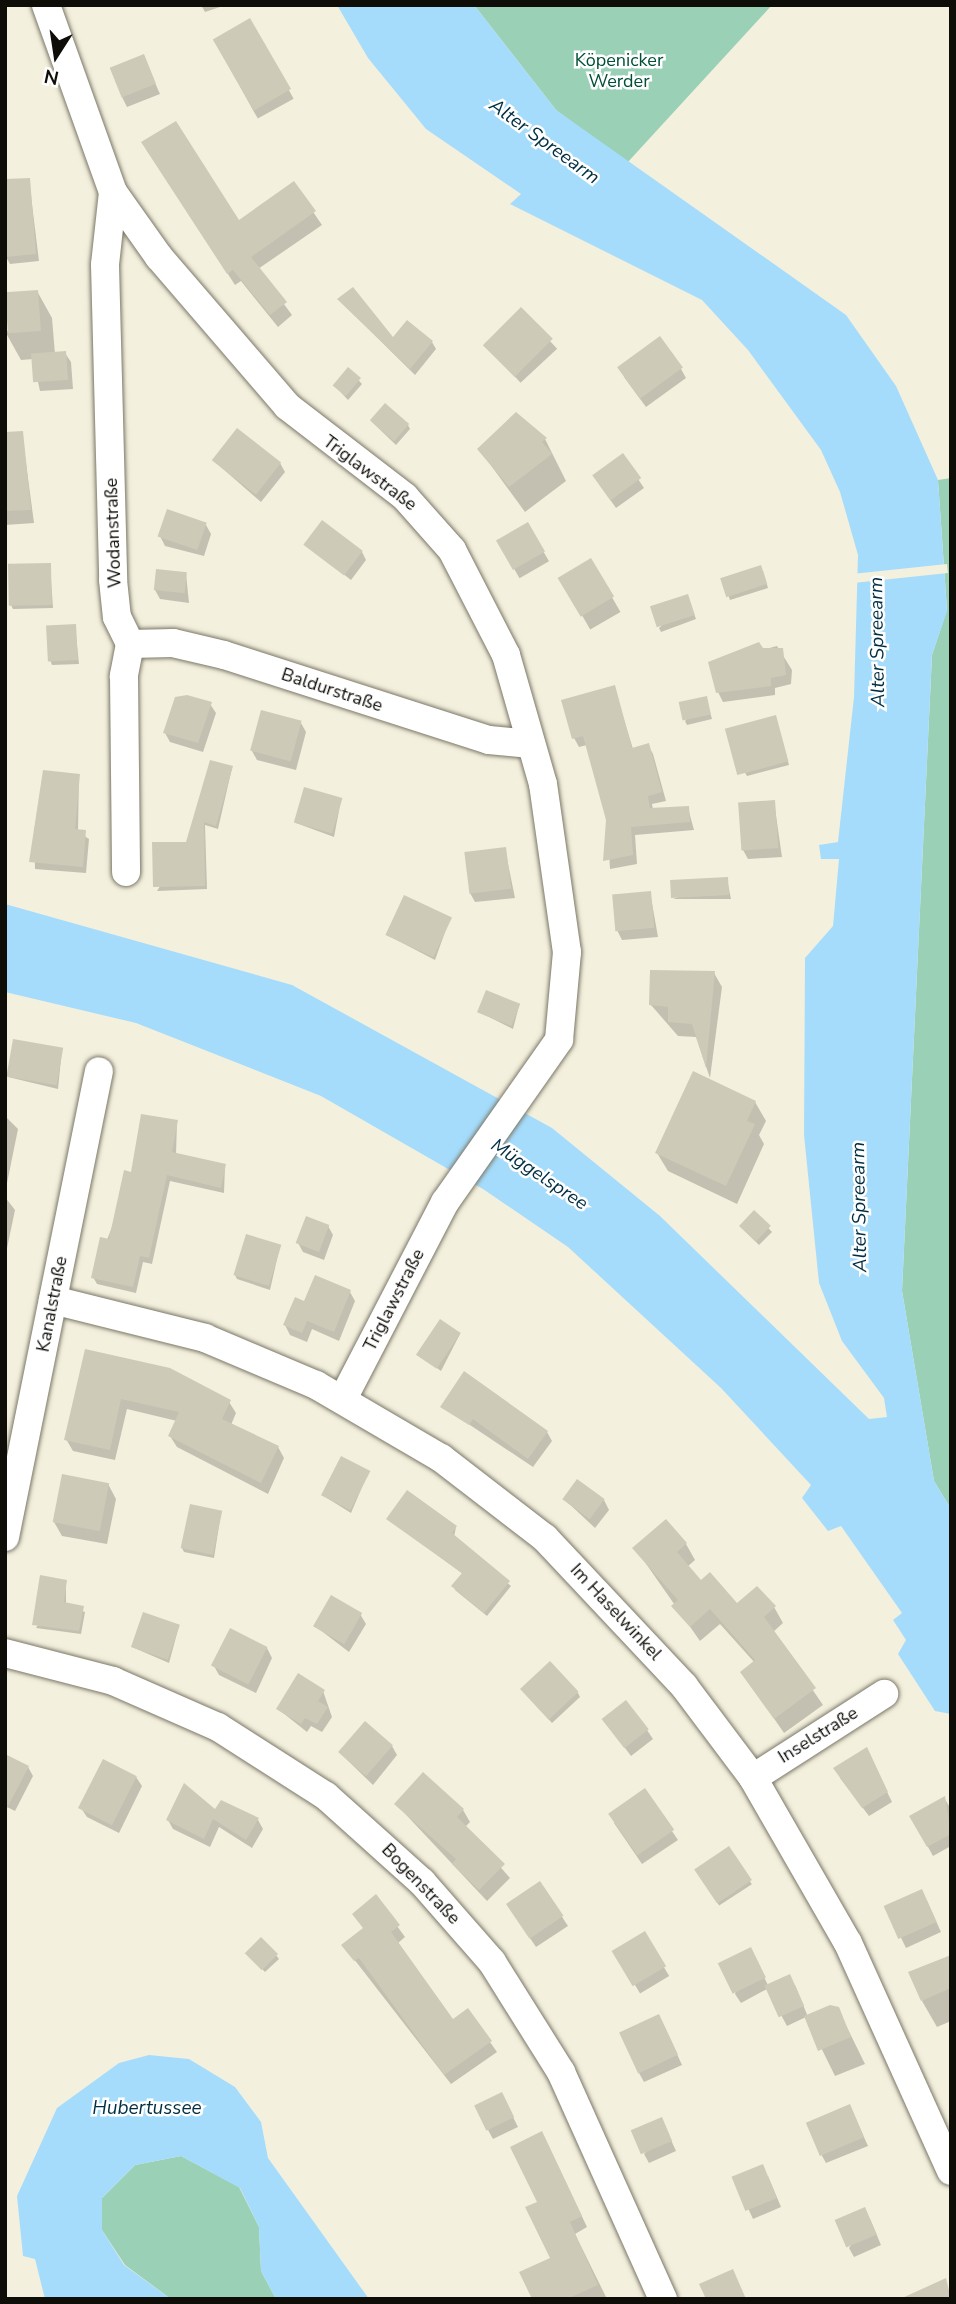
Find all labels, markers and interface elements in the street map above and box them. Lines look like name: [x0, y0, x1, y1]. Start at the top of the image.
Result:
north arrow: [21, 21, 91, 91]
park label: Köpenicker Werder: [575, 50, 663, 92]
text: N: [42, 62, 61, 91]
water label: Alter Spreearm: [485, 94, 603, 190]
street label: Triglawstraße: [319, 431, 421, 515]
street label: Wodanstraße: [100, 477, 126, 589]
water label: Alter Spreearm: [865, 577, 891, 707]
street label: Baldurstraße: [279, 663, 385, 717]
water label: Müggelspree: [486, 1134, 592, 1216]
water label: Alter Spreearm: [847, 1142, 873, 1272]
street label: Triglawstraße: [359, 1245, 429, 1355]
street label: Kanalstraße: [32, 1254, 72, 1354]
street label: Im Haselwinkel: [566, 1559, 666, 1665]
street label: Inselstraße: [774, 1702, 862, 1768]
street label: Bogenstraße: [377, 1839, 465, 1929]
water label: Hubertussee: [92, 2098, 202, 2120]

